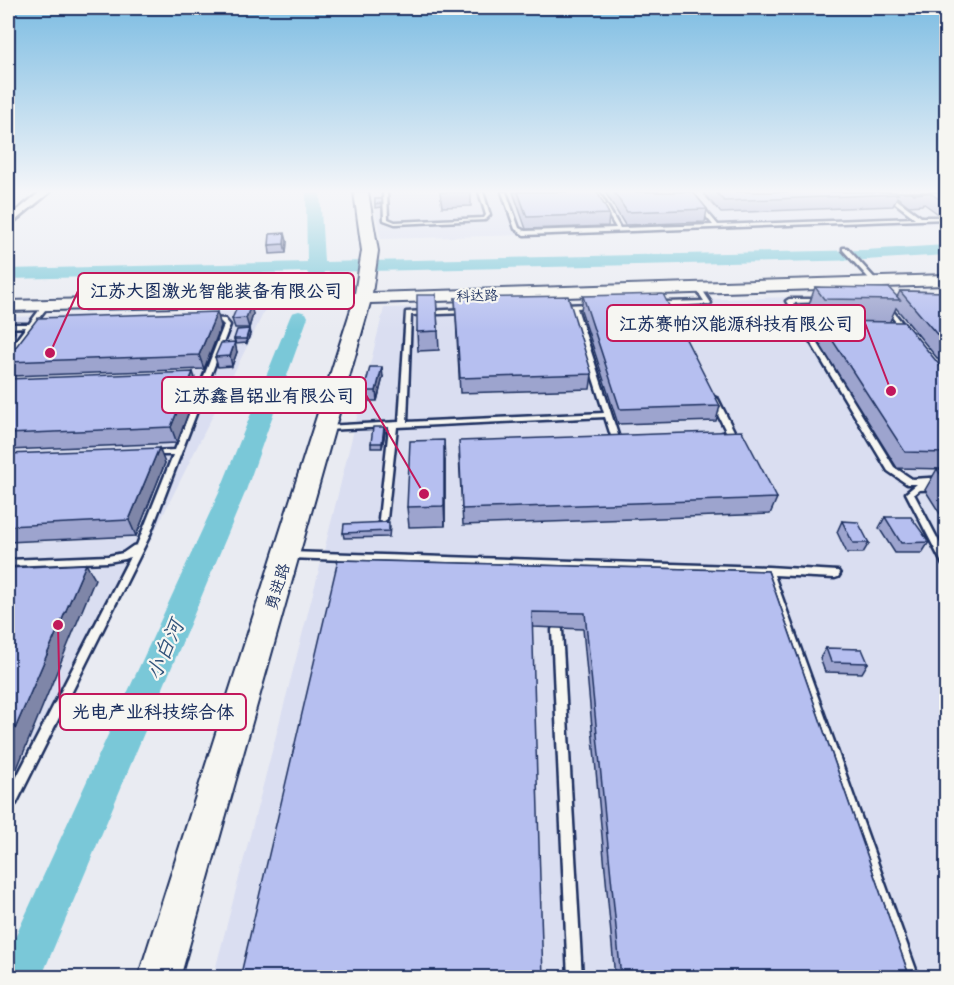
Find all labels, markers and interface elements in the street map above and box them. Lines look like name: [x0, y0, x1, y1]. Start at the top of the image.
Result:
callout: 江苏大图激光智能装备有限公司: [78, 273, 354, 309]
text: 江苏大图激光智能装备有限公司: [90, 276, 342, 303]
street label: 科达路: [456, 284, 498, 306]
callout: 江苏赛帕汉能源科技有限公司: [607, 305, 865, 341]
text: 江苏赛帕汉能源科技有限公司: [619, 309, 853, 336]
callout: 江苏鑫昌铝业有限公司: [162, 377, 366, 413]
text: 江苏鑫昌铝业有限公司: [174, 381, 354, 408]
street label: 勇进路: [258, 560, 294, 612]
water label: 小白河: [136, 611, 192, 684]
callout: 光电产业科技综合体: [60, 694, 246, 730]
text: 光电产业科技综合体: [72, 697, 235, 724]

